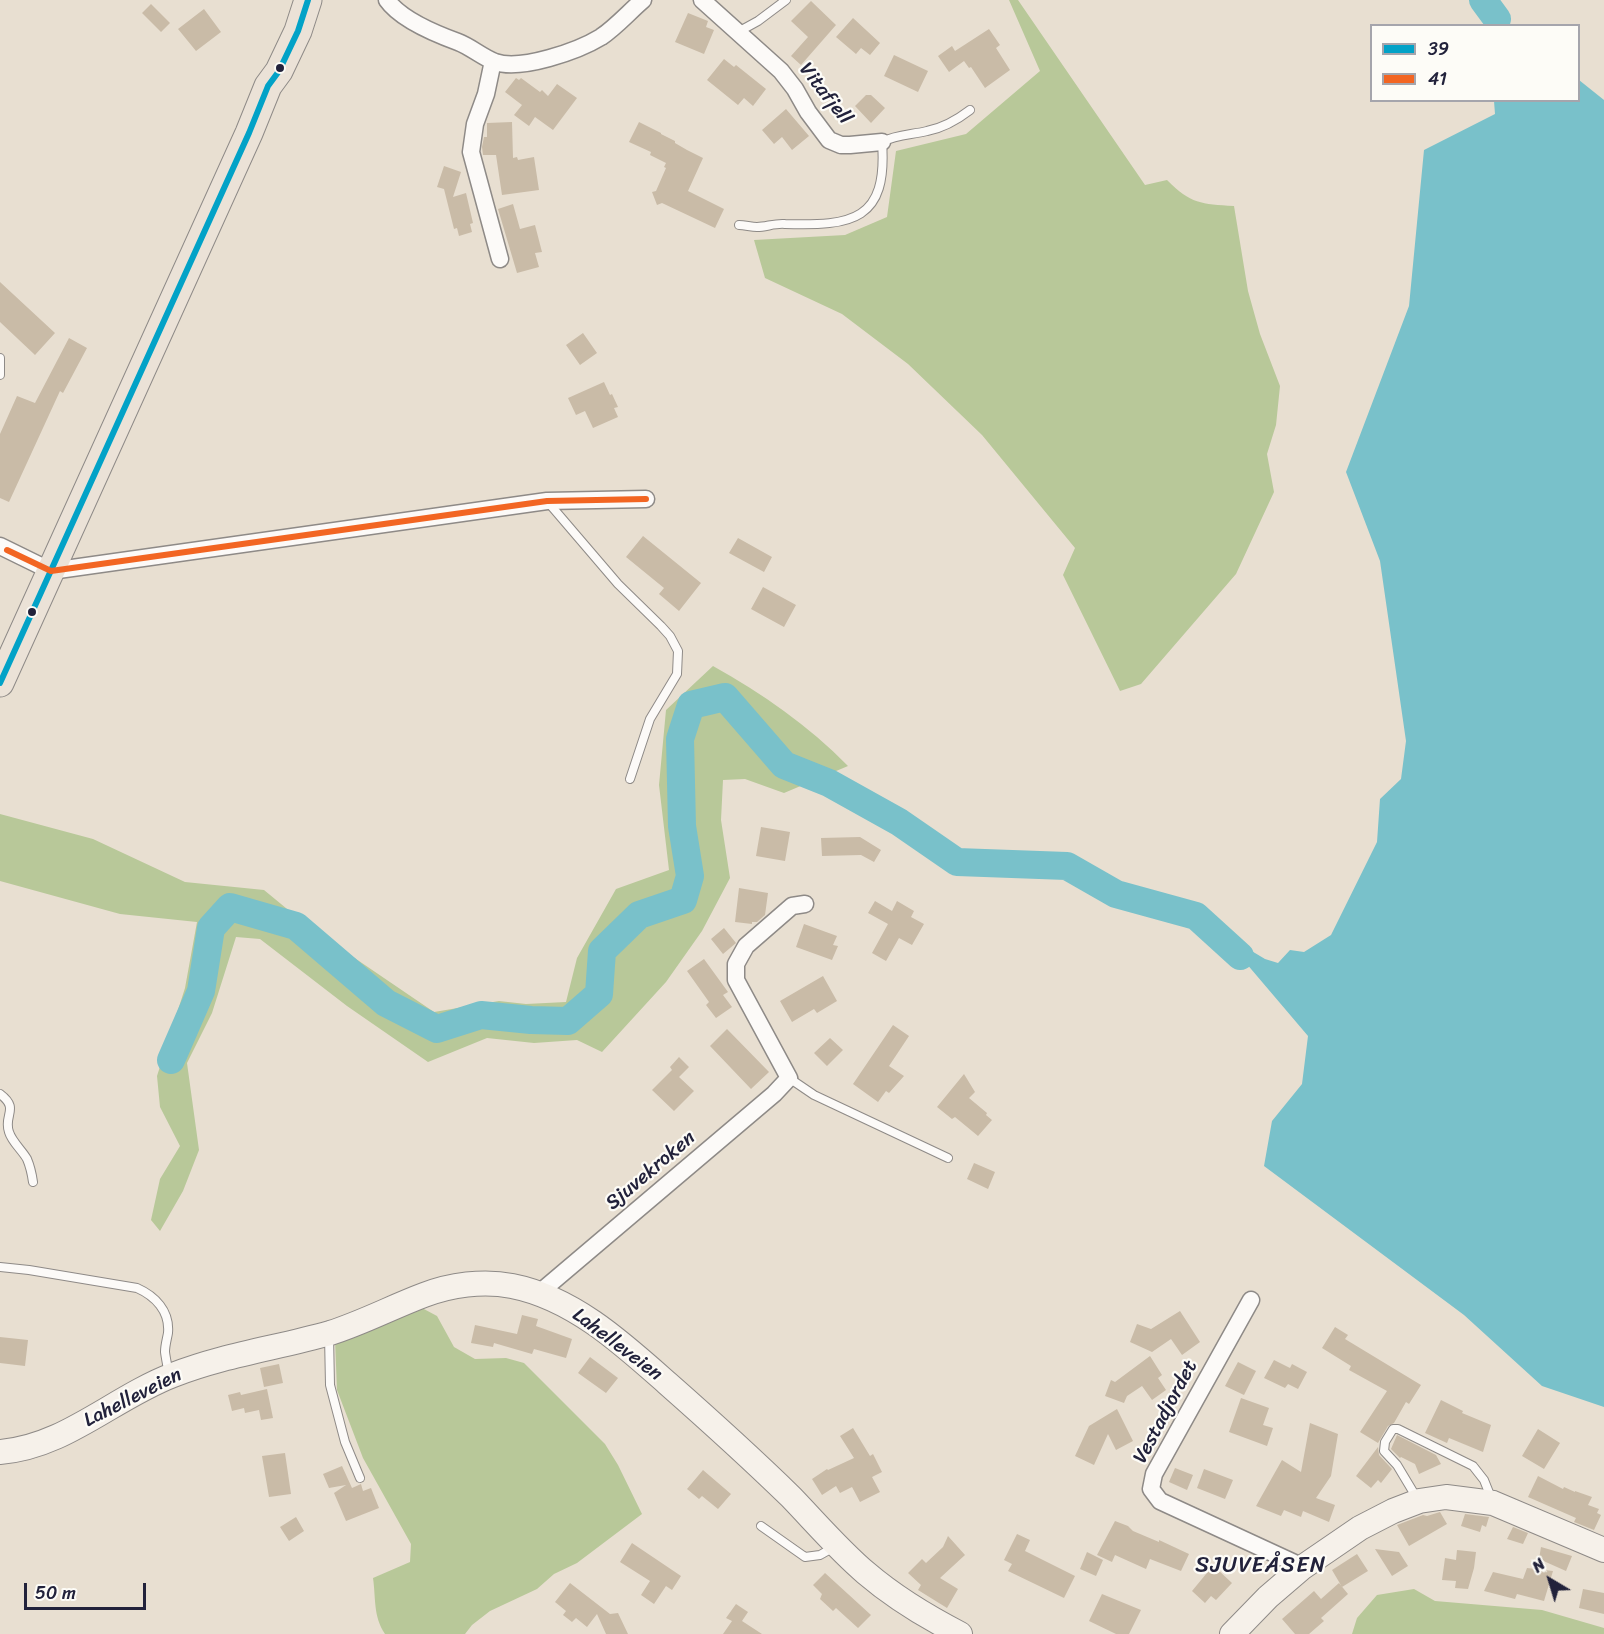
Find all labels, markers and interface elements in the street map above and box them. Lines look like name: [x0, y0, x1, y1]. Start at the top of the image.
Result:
legend: [1370, 24, 1580, 102]
text: 39: [1428, 33, 1449, 65]
street label: Vitafjell: [793, 58, 857, 130]
unlabelled marker: [274, 62, 286, 74]
text: 41: [1428, 63, 1447, 95]
unlabelled marker: [26, 606, 38, 618]
street label: Sjuvekroken: [601, 1127, 701, 1215]
street label: Lahelleveien: [567, 1303, 667, 1387]
street label: Vestadjordet: [1129, 1356, 1203, 1468]
street label: Lahelleveien: [80, 1363, 186, 1433]
north arrow: [1520, 1550, 1580, 1610]
text: N: [1525, 1551, 1552, 1580]
district label: SJUVEÅSEN: [1194, 1553, 1328, 1579]
scale bar: [27, 1571, 148, 1609]
text: 50 m: [35, 1577, 76, 1609]

